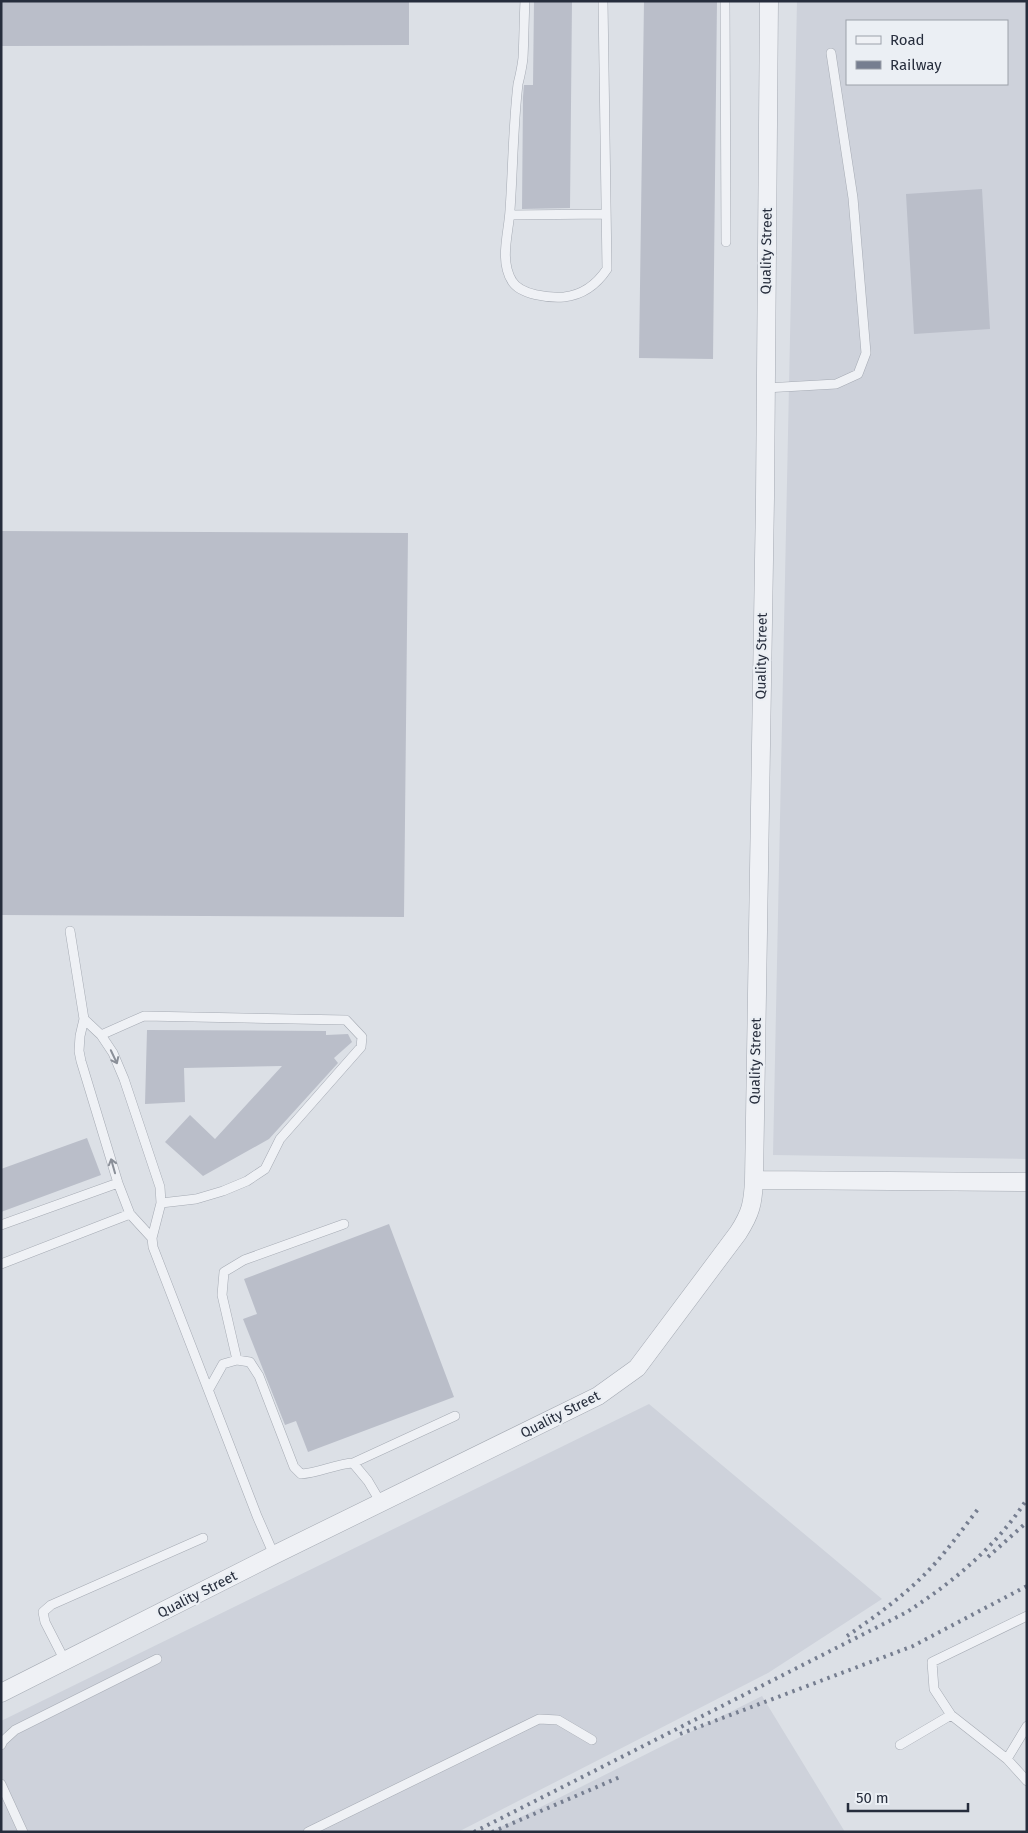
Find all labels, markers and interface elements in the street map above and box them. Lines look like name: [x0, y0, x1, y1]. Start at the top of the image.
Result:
legend: [846, 20, 1008, 85]
text: Road: [890, 31, 925, 49]
text: Railway: [890, 56, 942, 74]
street label: Quality Street: [757, 206, 776, 295]
street label: Quality Street: [752, 611, 771, 700]
street label: Quality Street: [746, 1016, 765, 1105]
one-way arrow: [110, 1049, 119, 1064]
one-way arrow: [107, 1158, 117, 1174]
street label: Quality Street: [518, 1387, 604, 1442]
street label: Quality Street: [155, 1567, 241, 1622]
scale bar: [848, 1780, 968, 1812]
text: 50 m: [856, 1789, 889, 1807]

